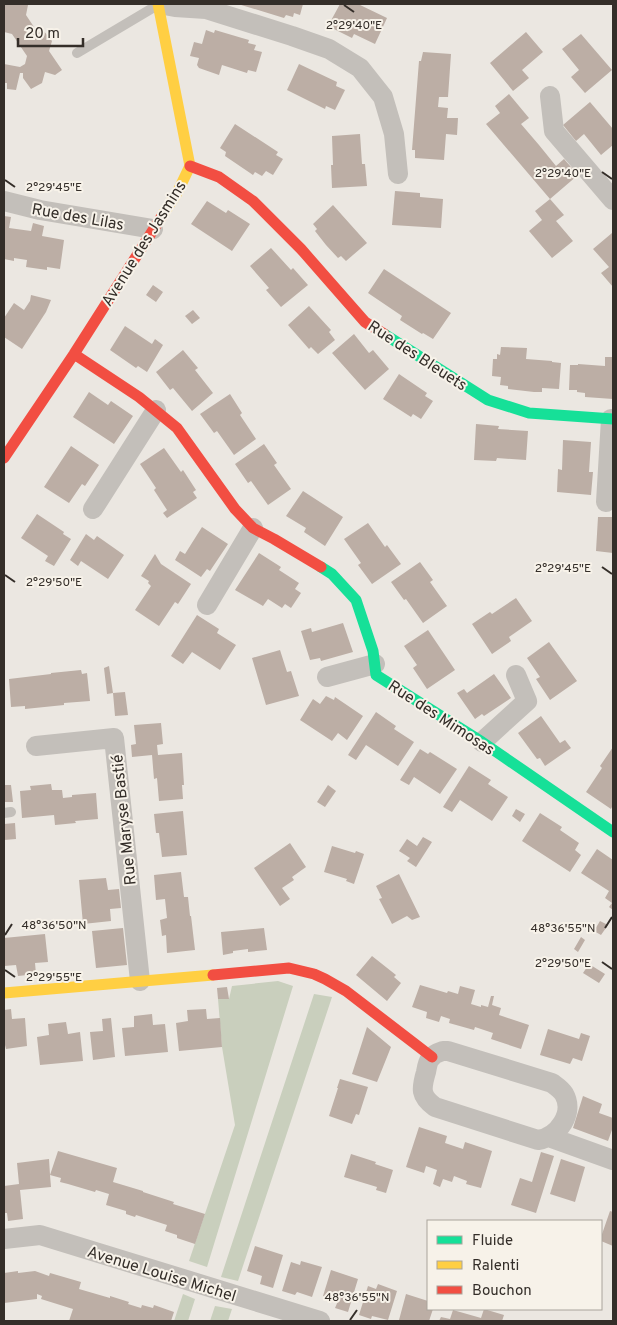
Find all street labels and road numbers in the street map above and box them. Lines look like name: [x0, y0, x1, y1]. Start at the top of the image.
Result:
street label: Avenue des Jasmins: [98, 177, 192, 311]
street label: Rue des Lilas: [30, 200, 125, 236]
street label: Rue des Bleuets: [363, 317, 470, 396]
street label: Rue des Mimosas: [384, 677, 498, 761]
street label: Rue Maryse Bastié: [108, 753, 142, 886]
street label: Avenue Louise Michel: [84, 1243, 238, 1307]

